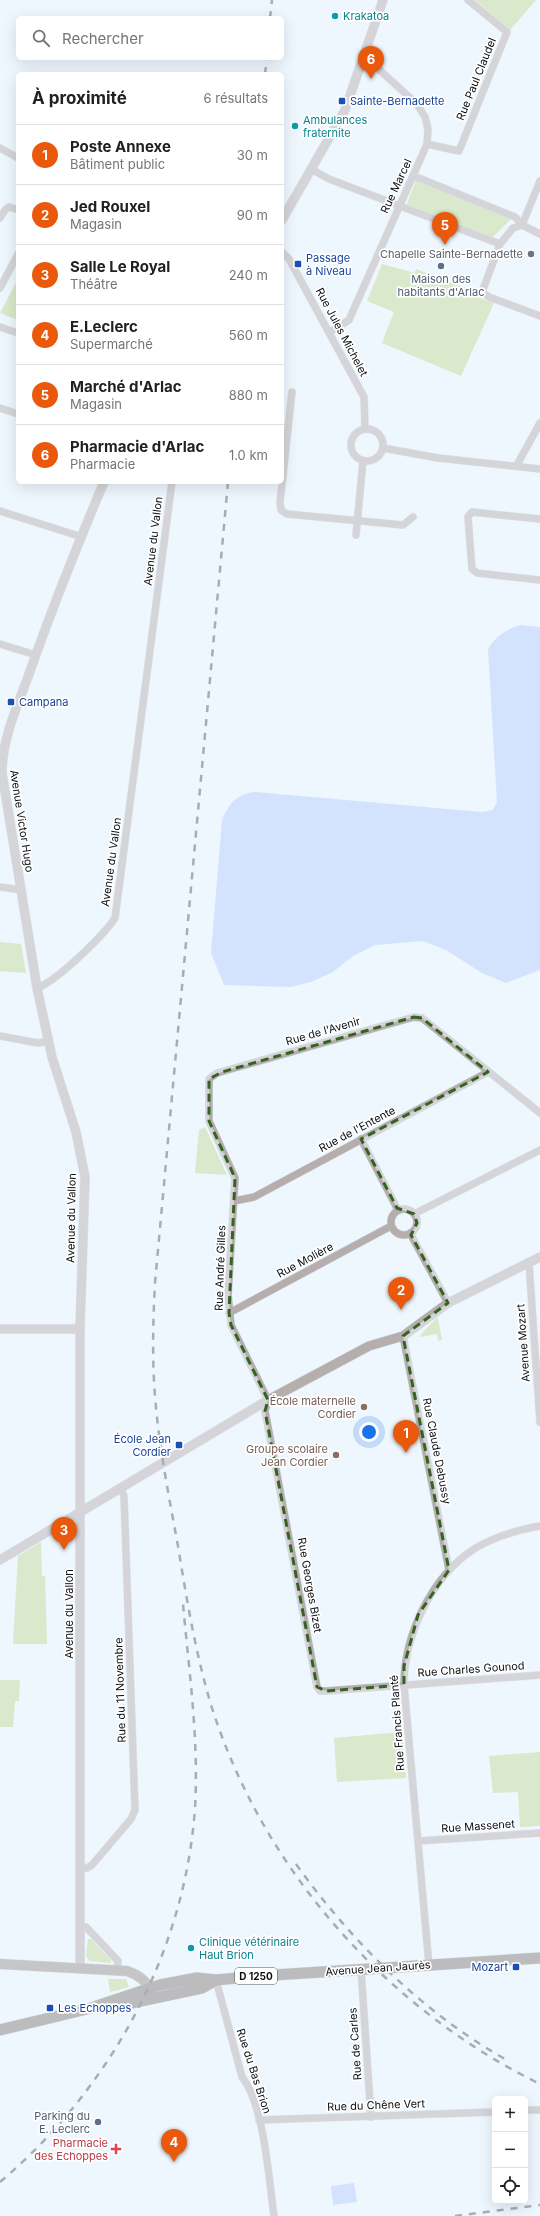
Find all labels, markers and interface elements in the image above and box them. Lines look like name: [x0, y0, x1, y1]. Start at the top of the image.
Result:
place label: Krakatoa: [343, 9, 389, 23]
marker: Krakatoa: [330, 11, 340, 21]
search box: [16, 16, 284, 60]
icon: search: [30, 27, 52, 49]
text: Rechercher: [62, 29, 144, 48]
street label: Rue Paul Claudel: [453, 36, 499, 122]
pin: 6: [358, 46, 384, 79]
text: À proximité: [32, 88, 127, 108]
text: 6 résultats: [204, 90, 268, 106]
place label: Sainte-Bernadette: [350, 94, 444, 108]
marker: Sainte-Bernadette: [337, 96, 347, 106]
place label: Ambulances fraternite: [303, 113, 368, 140]
marker: Ambulances fraternite: [290, 121, 300, 131]
text: Poste Annexe: [70, 137, 171, 156]
text: 1: [42, 147, 48, 163]
text: 30 m: [237, 147, 268, 163]
text: Bâtiment public: [70, 156, 165, 172]
street label: Rue Marcel: [377, 157, 415, 215]
text: Jed Rouxel: [70, 197, 150, 216]
text: 2: [41, 207, 49, 223]
text: 90 m: [237, 207, 268, 223]
pin: 5: [432, 212, 458, 245]
text: Magasin: [70, 216, 122, 232]
place label: Chapelle Sainte-Bernadette: [380, 247, 523, 261]
marker: Chapelle Sainte-Bernadette: [526, 249, 536, 259]
place label: Passage à Niveau: [306, 251, 351, 278]
text: Salle Le Royal: [70, 257, 170, 276]
marker: Passage à Niveau: [293, 259, 303, 269]
marker: Maison des habitants d'Arlac: [436, 261, 446, 271]
text: 3: [41, 267, 49, 283]
text: 240 m: [229, 267, 268, 283]
place label: Maison des habitants d'Arlac: [398, 272, 485, 299]
text: Théâtre: [70, 276, 118, 292]
street label: Rue Jules Michelet: [313, 285, 371, 379]
text: E.Leclerc: [70, 317, 138, 336]
text: 4: [41, 327, 49, 343]
text: 560 m: [229, 327, 268, 343]
text: Supermarché: [70, 336, 153, 352]
text: Marché d'Arlac: [70, 377, 182, 396]
text: 5: [41, 387, 49, 403]
text: 880 m: [229, 387, 268, 403]
text: Magasin: [70, 396, 122, 412]
text: Pharmacie d'Arlac: [70, 437, 204, 456]
text: 6: [41, 447, 49, 463]
text: 1.0 km: [229, 447, 268, 463]
text: Pharmacie: [70, 456, 135, 472]
street label: Avenue du Vallon: [141, 496, 165, 586]
place label: Campana: [19, 695, 69, 709]
marker: Campana: [6, 697, 16, 707]
street label: Avenue Victor Hugo: [7, 769, 37, 874]
street label: Avenue du Vallon: [98, 817, 124, 907]
street label: Rue de l'Avenir: [284, 1014, 362, 1048]
street label: Rue de l'Entente: [316, 1103, 398, 1155]
street label: Avenue du Vallon: [63, 1173, 79, 1263]
street label: Rue André Gilles: [212, 1225, 228, 1311]
street label: Rue Molière: [274, 1239, 336, 1281]
pin: 2: [388, 1277, 414, 1310]
street label: Avenue Mozart: [513, 1303, 533, 1383]
place label: École maternelle Cordier: [270, 1394, 356, 1421]
street label: Rue Claude Debussy: [420, 1397, 454, 1505]
marker: École maternelle Cordier: [359, 1402, 369, 1412]
pin: 1: [393, 1420, 419, 1453]
your location: [359, 1422, 379, 1442]
place label: École Jean Cordier: [114, 1432, 171, 1459]
marker: École Jean Cordier: [174, 1440, 184, 1450]
place label: Groupe scolaire Jean Cordier: [246, 1442, 328, 1469]
marker: Groupe scolaire Jean Cordier: [331, 1450, 341, 1460]
pin: 3: [51, 1517, 77, 1550]
street label: Rue Georges Bizet: [295, 1536, 325, 1634]
street label: Avenue du Vallon: [62, 1569, 76, 1659]
street label: Rue du 11 Novembre: [111, 1637, 129, 1743]
street label: Rue Charles Gounod: [417, 1658, 525, 1680]
street label: Rue Francis Planté: [387, 1675, 407, 1771]
street label: Rue Massenet: [441, 1816, 516, 1836]
place label: Clinique vétérinaire Haut Brion: [199, 1935, 299, 1962]
marker: Clinique vétérinaire Haut Brion: [186, 1943, 196, 1953]
street label: Avenue Jean Jaurès: [325, 1957, 431, 1979]
place label: Mozart: [471, 1960, 508, 1974]
marker: Mozart: [511, 1962, 521, 1972]
road number: D 1250: [235, 1968, 277, 1984]
place label: Les Echoppes: [58, 2001, 131, 2015]
marker: Les Echoppes: [45, 2003, 55, 2013]
street label: Rue de Carles: [345, 2007, 365, 2081]
street label: Rue du Bas Brion: [234, 2027, 274, 2115]
street label: Rue du Chêne Vert: [327, 2096, 425, 2114]
map controls: [492, 2096, 528, 2204]
button: +: [492, 2096, 528, 2132]
place label: Parking du E. Leclerc: [34, 2109, 90, 2136]
marker: Parking du E. Leclerc: [93, 2117, 103, 2127]
pin: 4: [161, 2129, 187, 2162]
button: −: [492, 2132, 528, 2168]
place label: Pharmacie des Echoppes: [34, 2136, 108, 2163]
marker: Pharmacie des Echoppes: [111, 2144, 121, 2154]
button: locate: [492, 2168, 528, 2204]

